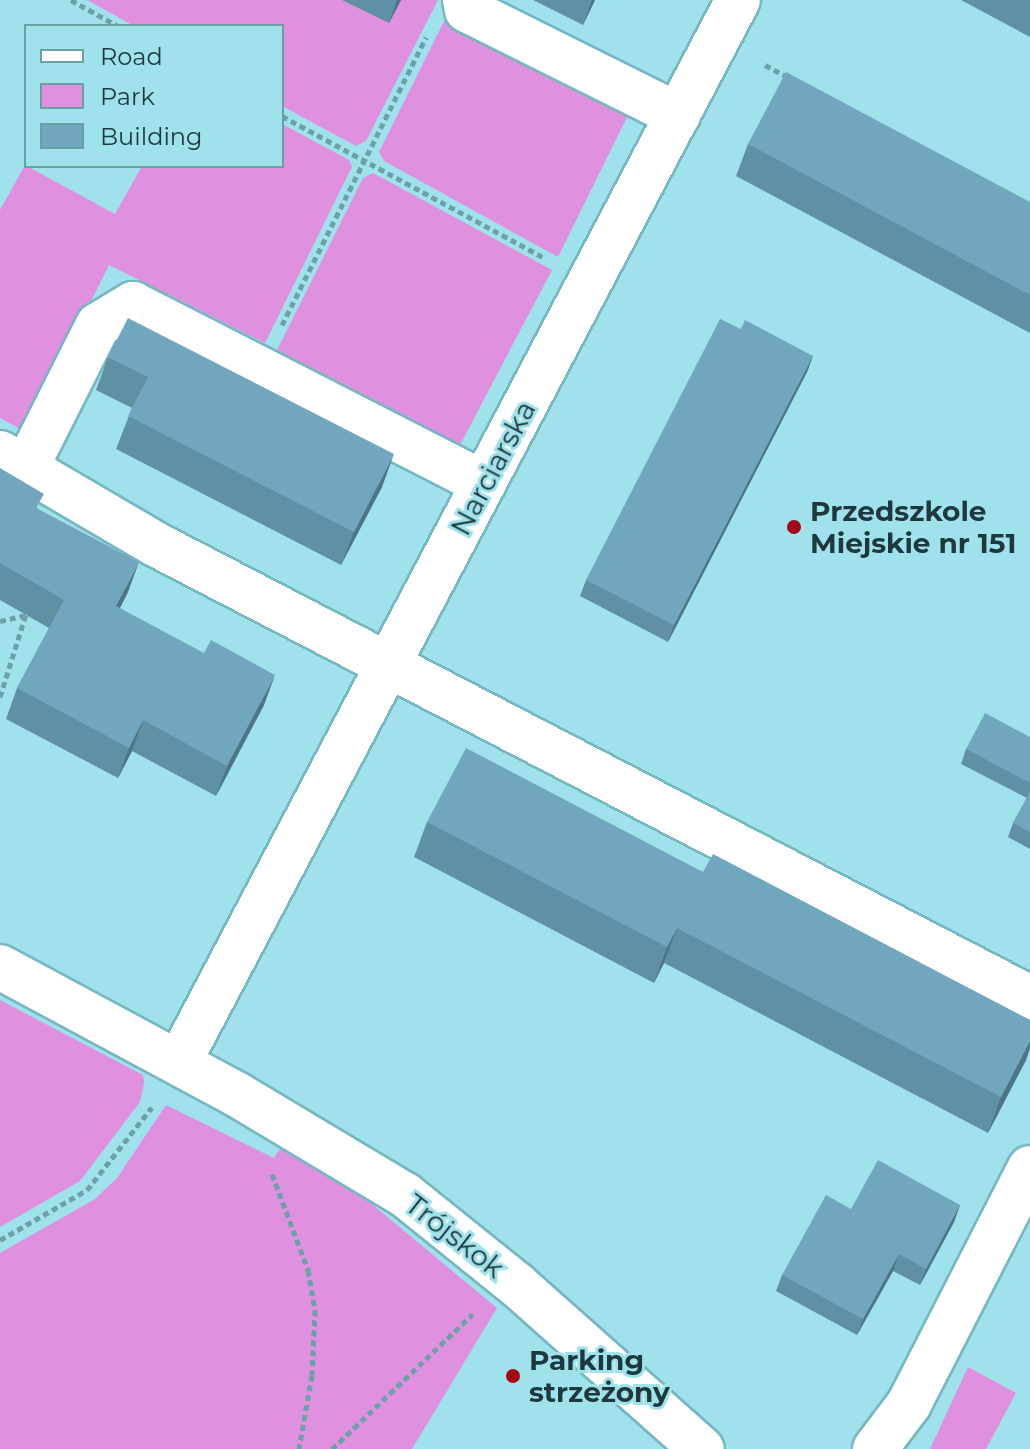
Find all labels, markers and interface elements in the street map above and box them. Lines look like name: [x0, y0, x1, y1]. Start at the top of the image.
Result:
legend: [24, 24, 284, 168]
text: Road: [100, 42, 163, 71]
text: Park: [100, 82, 155, 111]
text: Building: [100, 122, 203, 151]
street label: Narciarska: [444, 395, 542, 541]
place label: Przedszkole Miejskie nr 151: [810, 494, 1016, 560]
marker: Przedszkole Miejskie nr 151: [785, 518, 803, 536]
street label: Trójskok: [399, 1187, 511, 1285]
place label: Parking strzeżony: [529, 1343, 670, 1409]
marker: Parking strzeżony: [504, 1367, 522, 1385]

